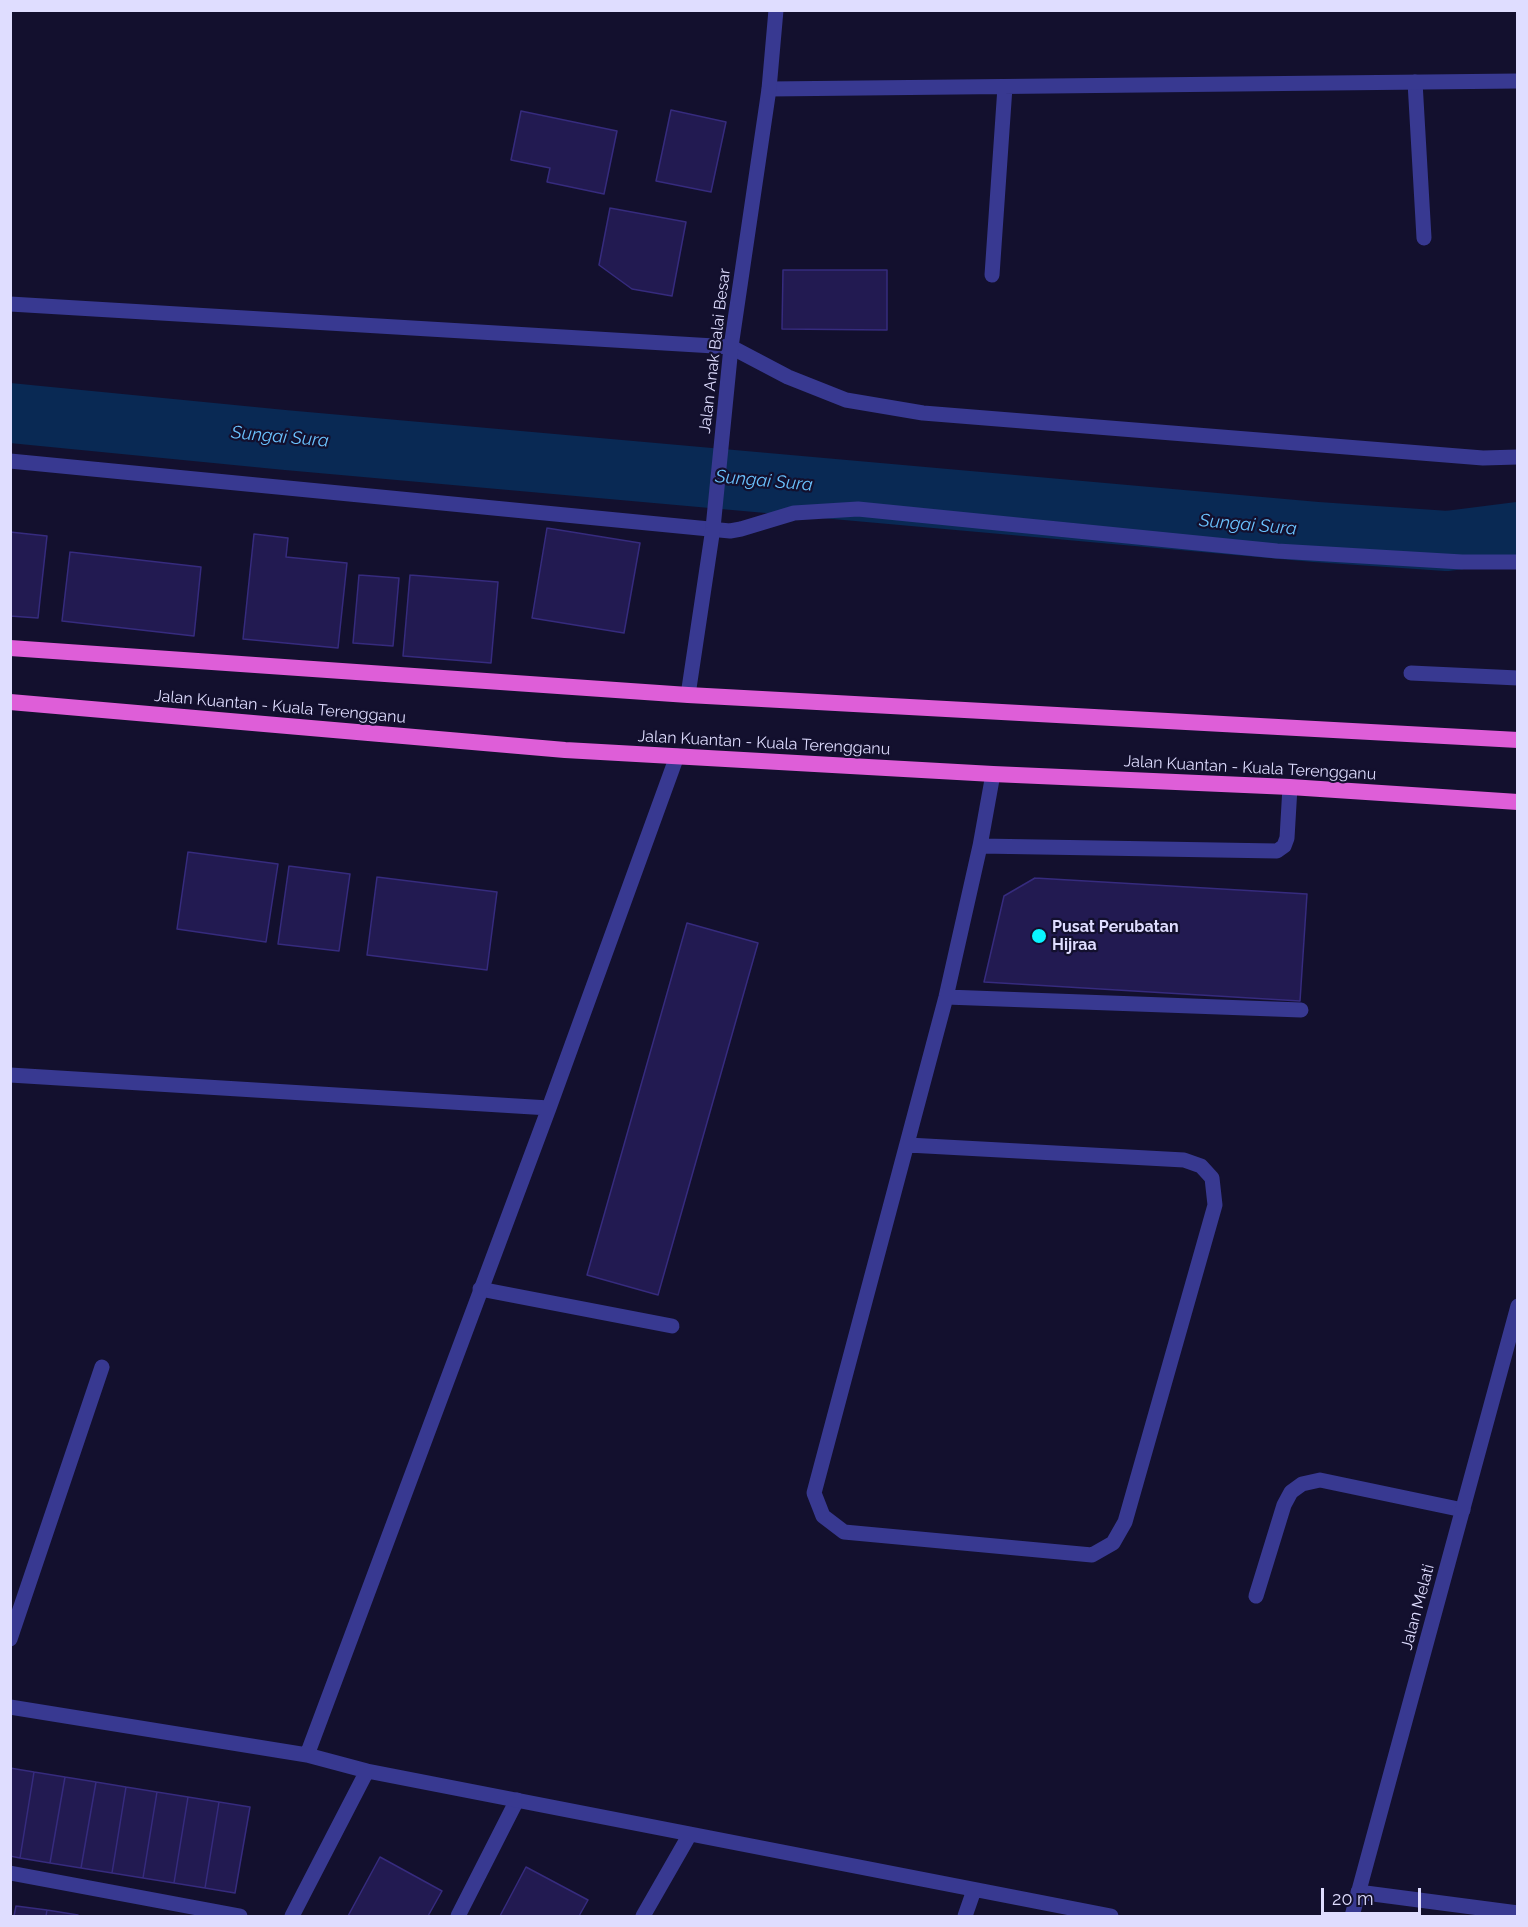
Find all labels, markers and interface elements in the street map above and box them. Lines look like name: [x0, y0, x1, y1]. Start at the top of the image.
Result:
street label: Jalan Anak Balai Besar: [695, 267, 735, 435]
water label: Sungai Sura: [230, 422, 330, 452]
water label: Sungai Sura: [714, 466, 814, 496]
water label: Sungai Sura: [1198, 510, 1298, 540]
street label: Jalan Kuantan - Kuala Terengganu: [153, 686, 407, 728]
street label: Jalan Kuantan - Kuala Terengganu: [637, 727, 891, 759]
street label: Jalan Kuantan - Kuala Terengganu: [1123, 752, 1377, 784]
place label: Pusat Perubatan Hijraa: [1052, 917, 1179, 955]
marker: Pusat Perubatan Hijraa: [1030, 927, 1048, 945]
street label: Jalan Melati: [1397, 1562, 1439, 1652]
scale bar: [1324, 1876, 1424, 1914]
text: 20 m: [1332, 1888, 1374, 1909]

